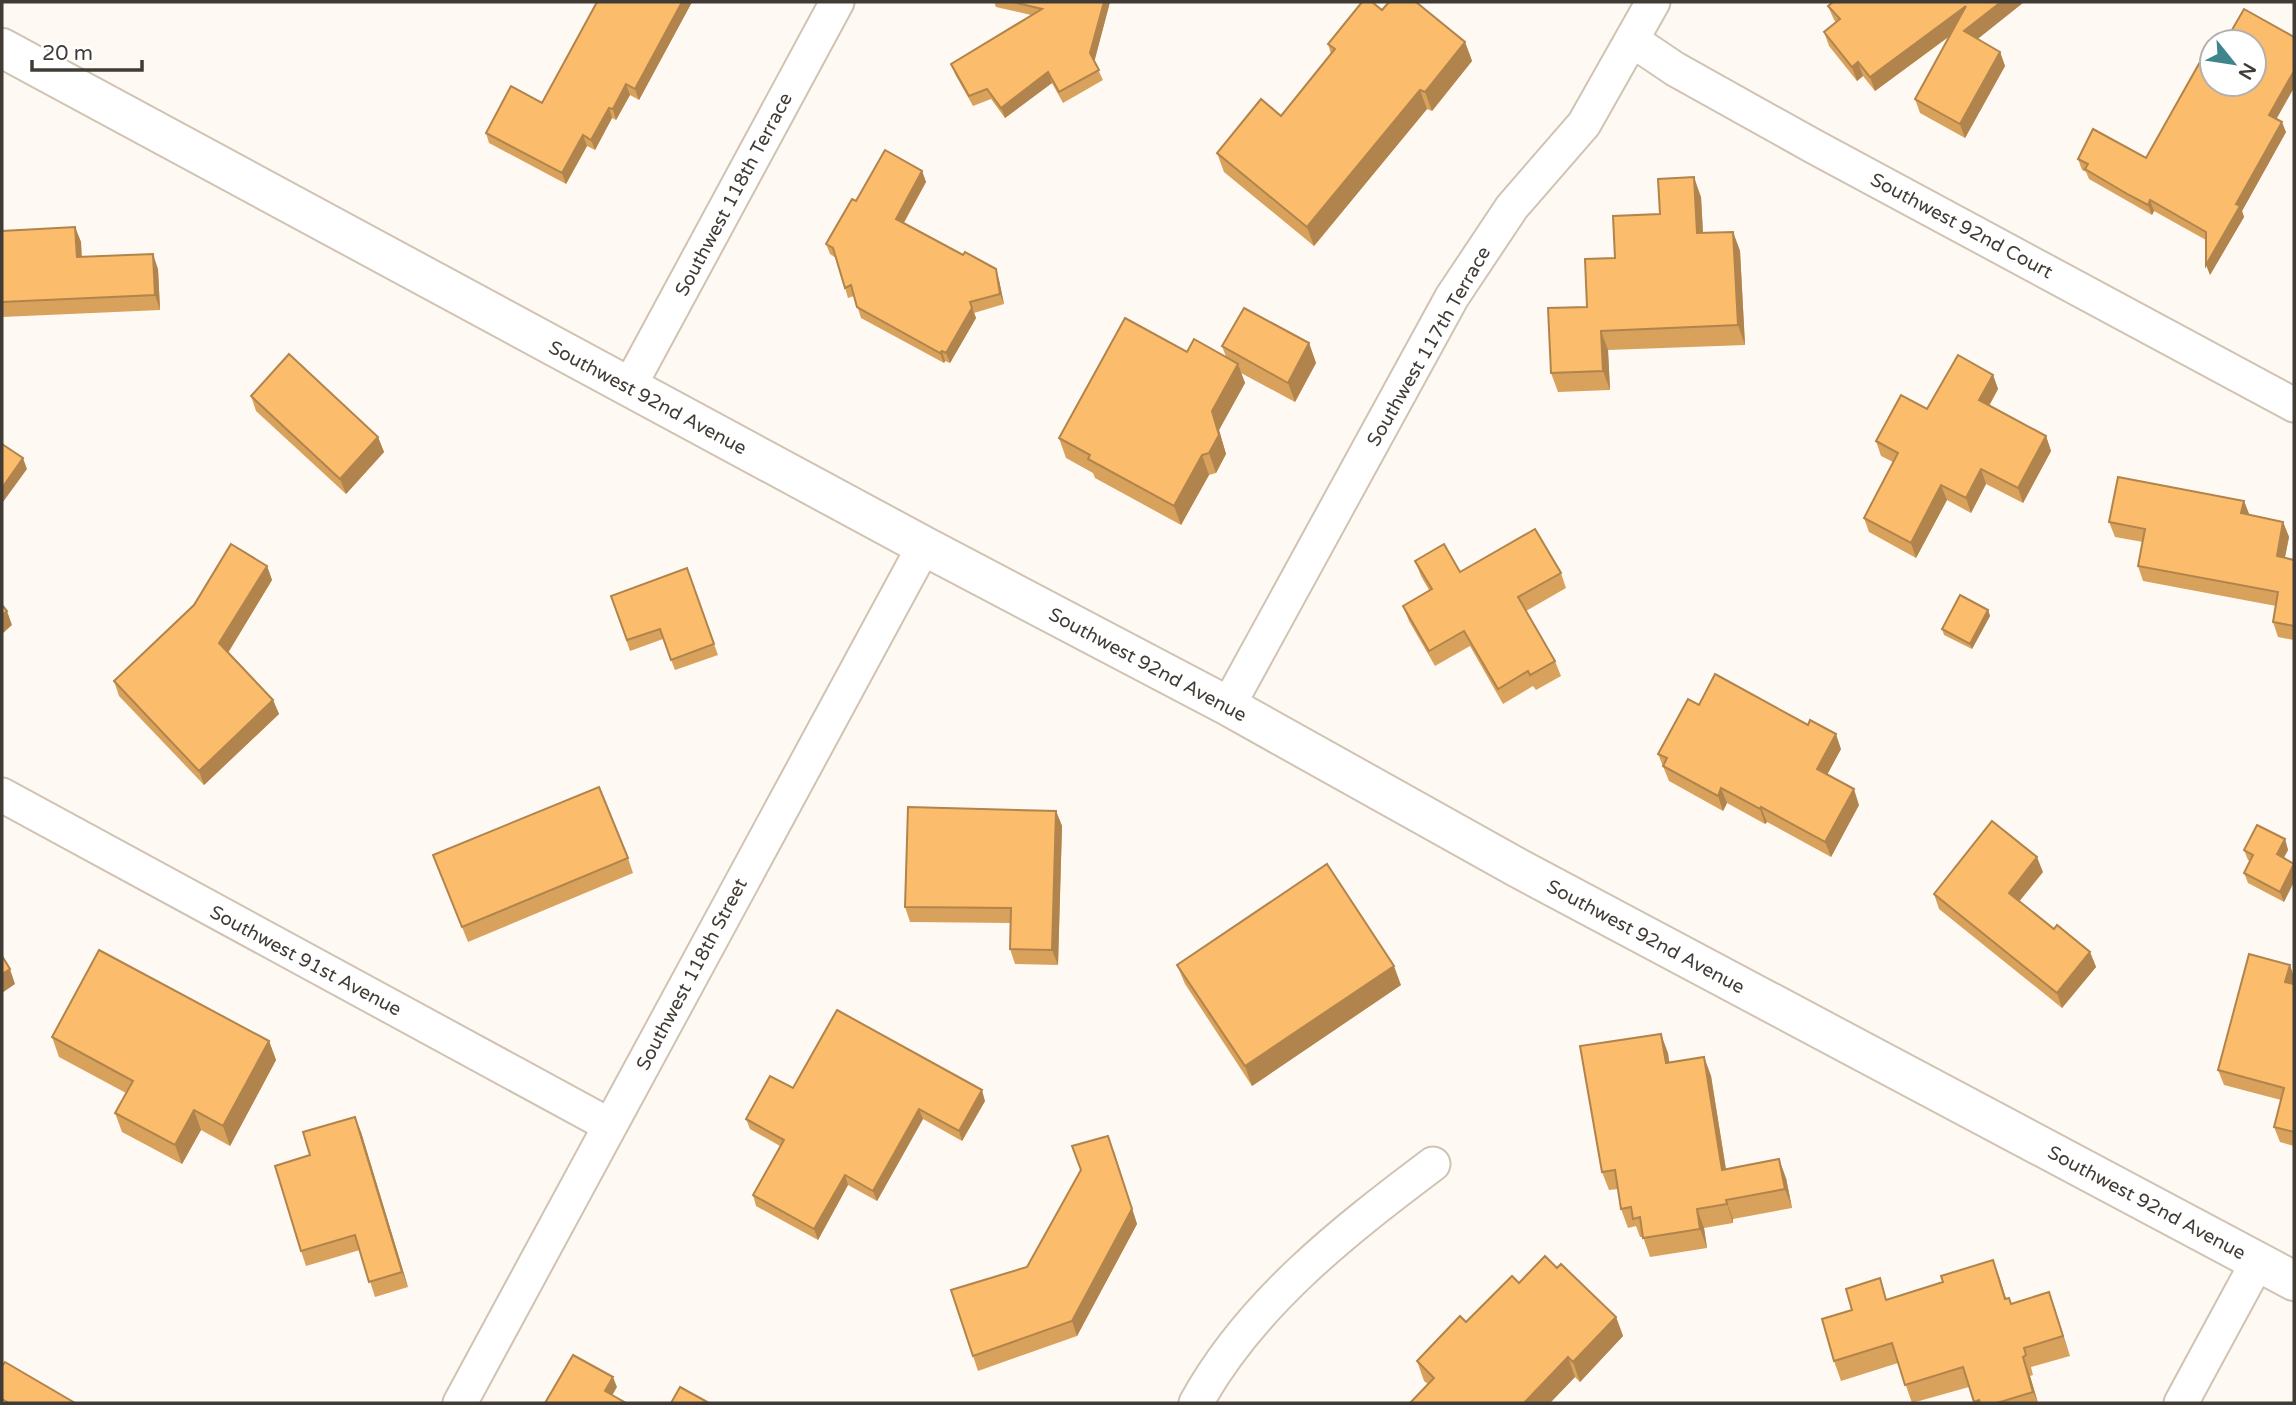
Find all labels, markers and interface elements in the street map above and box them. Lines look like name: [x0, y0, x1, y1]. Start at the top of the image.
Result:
scale bar: [32, 28, 142, 72]
north arrow: [2198, 28, 2268, 98]
text: 20 m: [42, 41, 93, 66]
text: N: [2234, 59, 2260, 83]
street label: Southwest 118th Terrace: [671, 89, 797, 300]
street label: Southwest 92nd Court: [1867, 168, 2056, 283]
street label: Southwest 117th Terrace: [1363, 243, 1495, 450]
street label: Southwest 92nd Avenue: [545, 336, 750, 459]
street label: Southwest 92nd Avenue: [1045, 603, 1250, 726]
street label: Southwest 118th Street: [632, 875, 752, 1074]
street label: Southwest 92nd Avenue: [1543, 875, 1748, 998]
street label: Southwest 91st Avenue: [206, 901, 405, 1021]
street label: Southwest 92nd Avenue: [2044, 1141, 2249, 1264]

